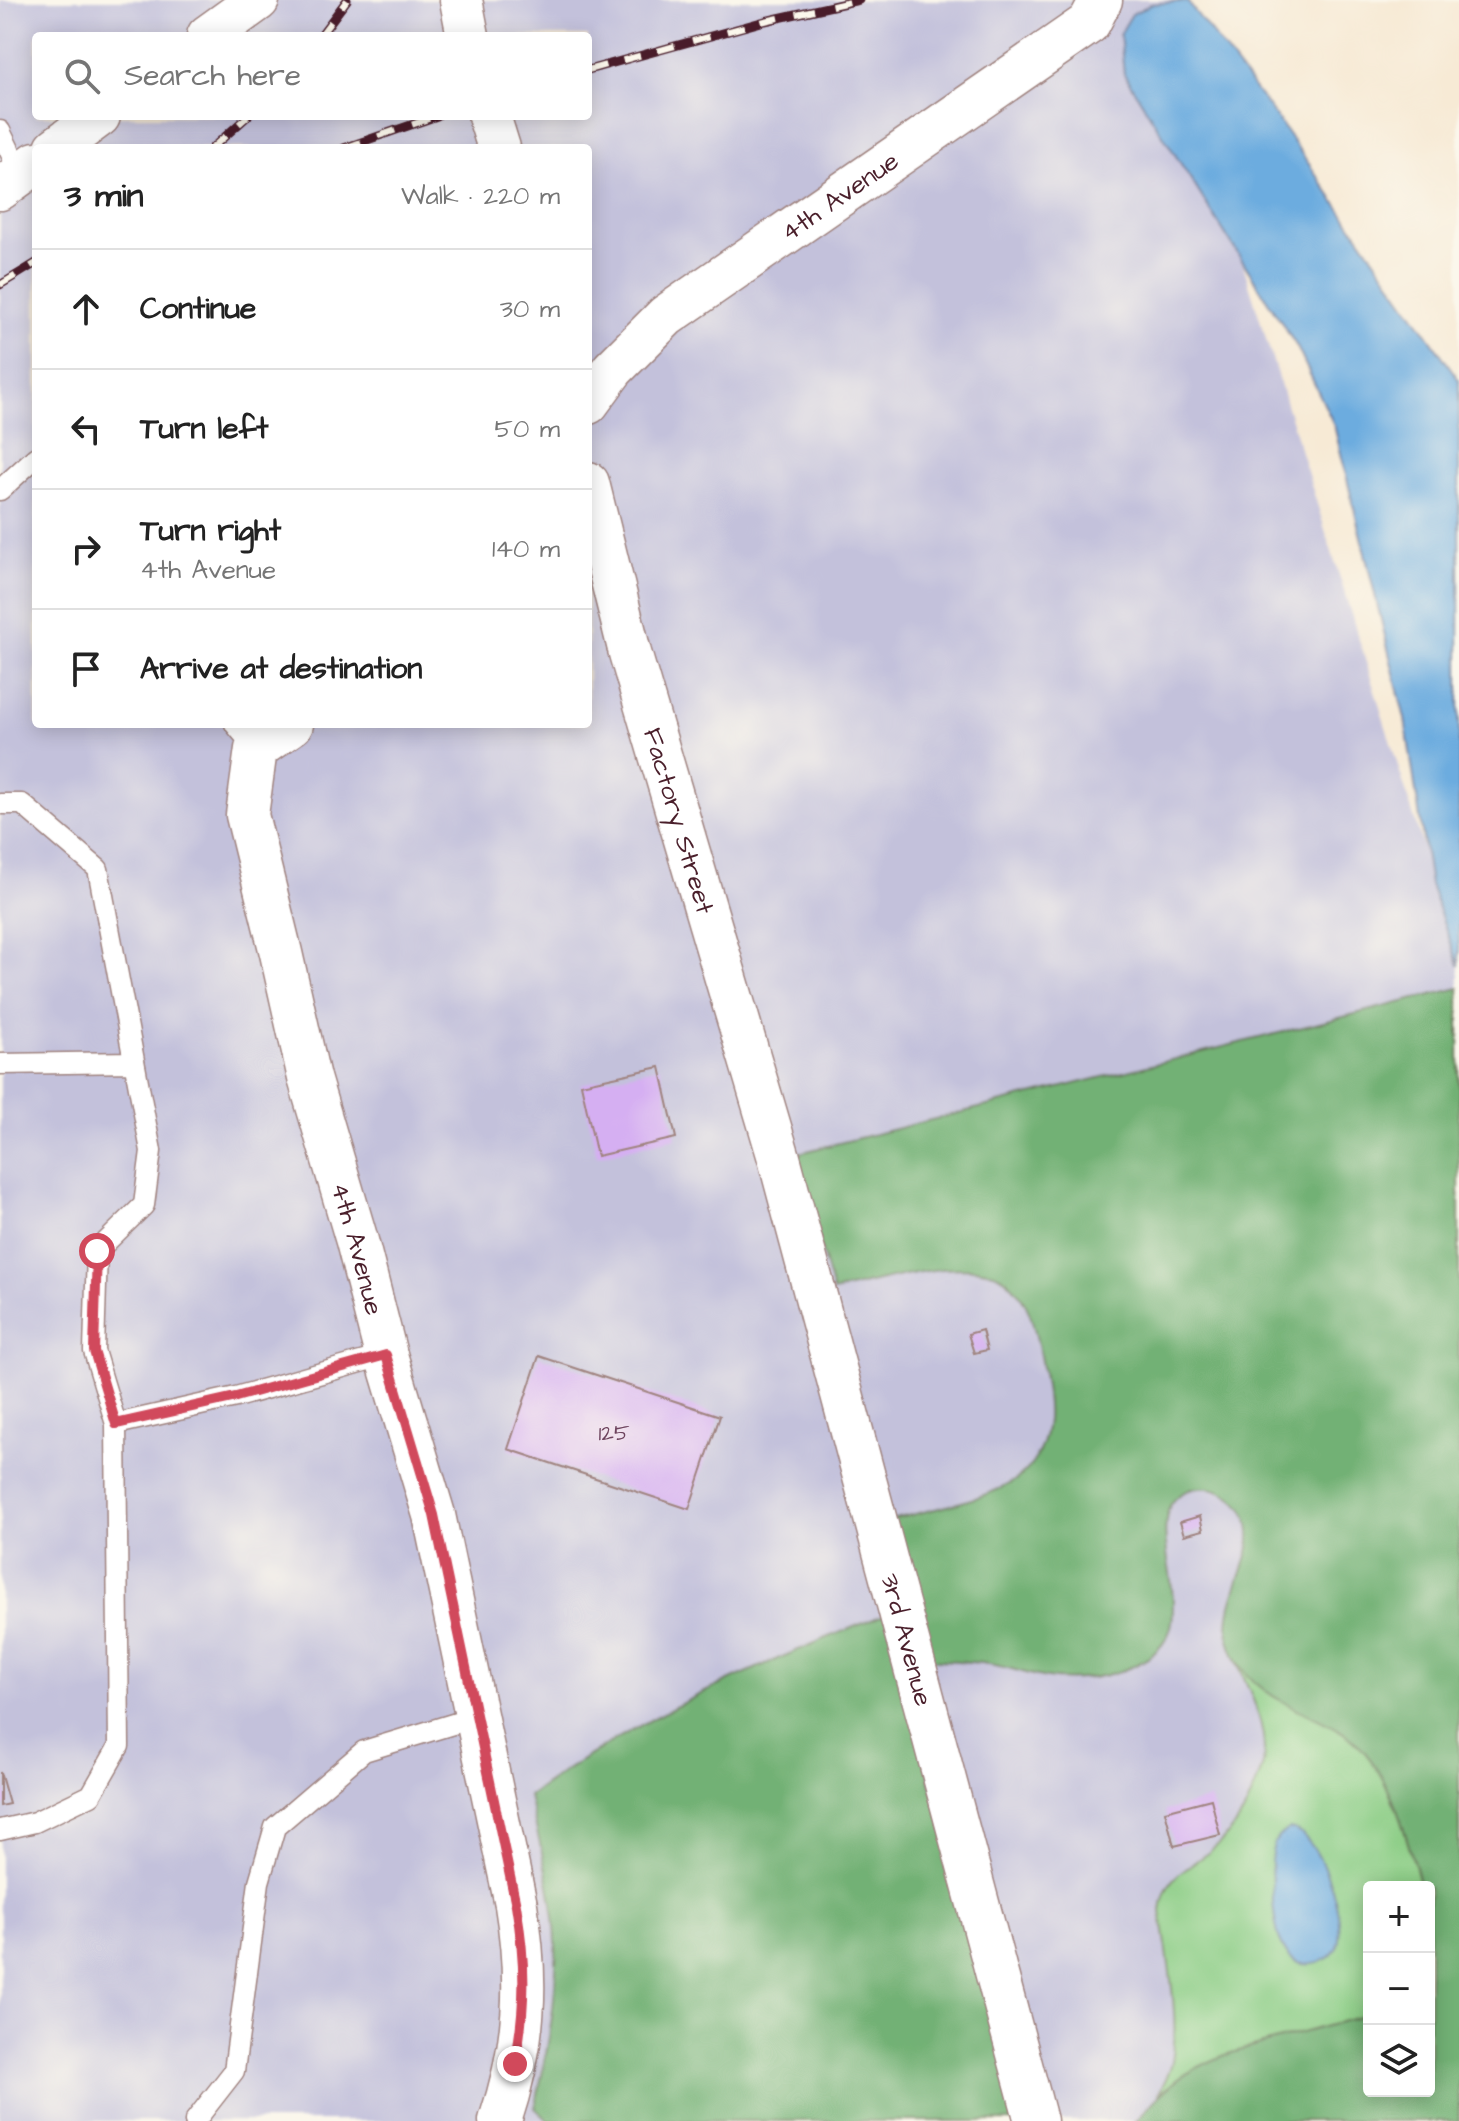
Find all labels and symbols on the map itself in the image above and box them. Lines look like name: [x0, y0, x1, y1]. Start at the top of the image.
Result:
street label: 4th Avenue: [774, 143, 906, 250]
street label: Factory Street: [634, 724, 723, 919]
street label: 4th Avenue: [322, 1178, 392, 1319]
route start: [79, 1233, 115, 1269]
house number: 125: [599, 1418, 630, 1449]
street label: 3rd Avenue: [872, 1569, 941, 1710]
route end: [497, 2046, 533, 2082]

